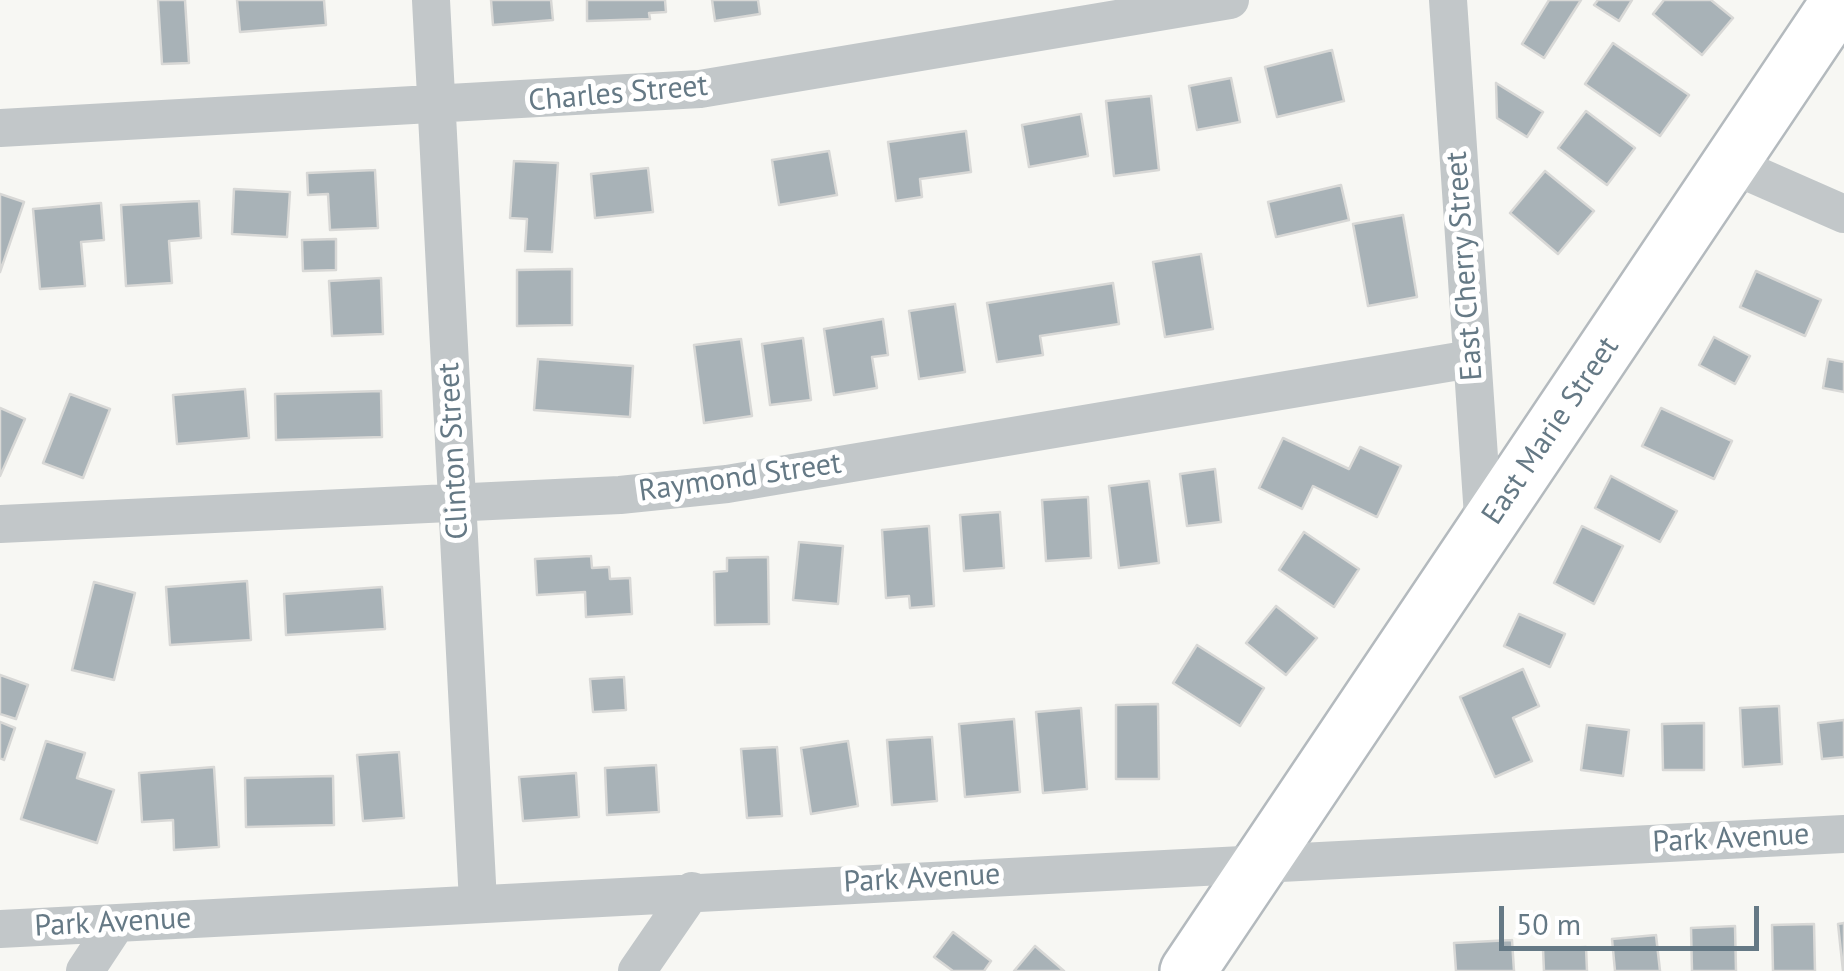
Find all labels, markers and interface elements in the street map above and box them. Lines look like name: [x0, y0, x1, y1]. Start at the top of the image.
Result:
street label: Charles Street: [527, 68, 709, 120]
street label: East Cherry Street: [1439, 150, 1491, 382]
street label: East Marie Street: [1475, 330, 1627, 532]
street label: Clinton Street: [431, 362, 477, 540]
street label: Raymond Street: [636, 446, 844, 510]
street label: Park Avenue: [1652, 817, 1810, 861]
street label: Park Avenue: [843, 857, 1001, 901]
scale bar: [1504, 886, 1764, 948]
street label: Park Avenue: [34, 901, 192, 945]
text: 50 m: [1516, 904, 1581, 943]

